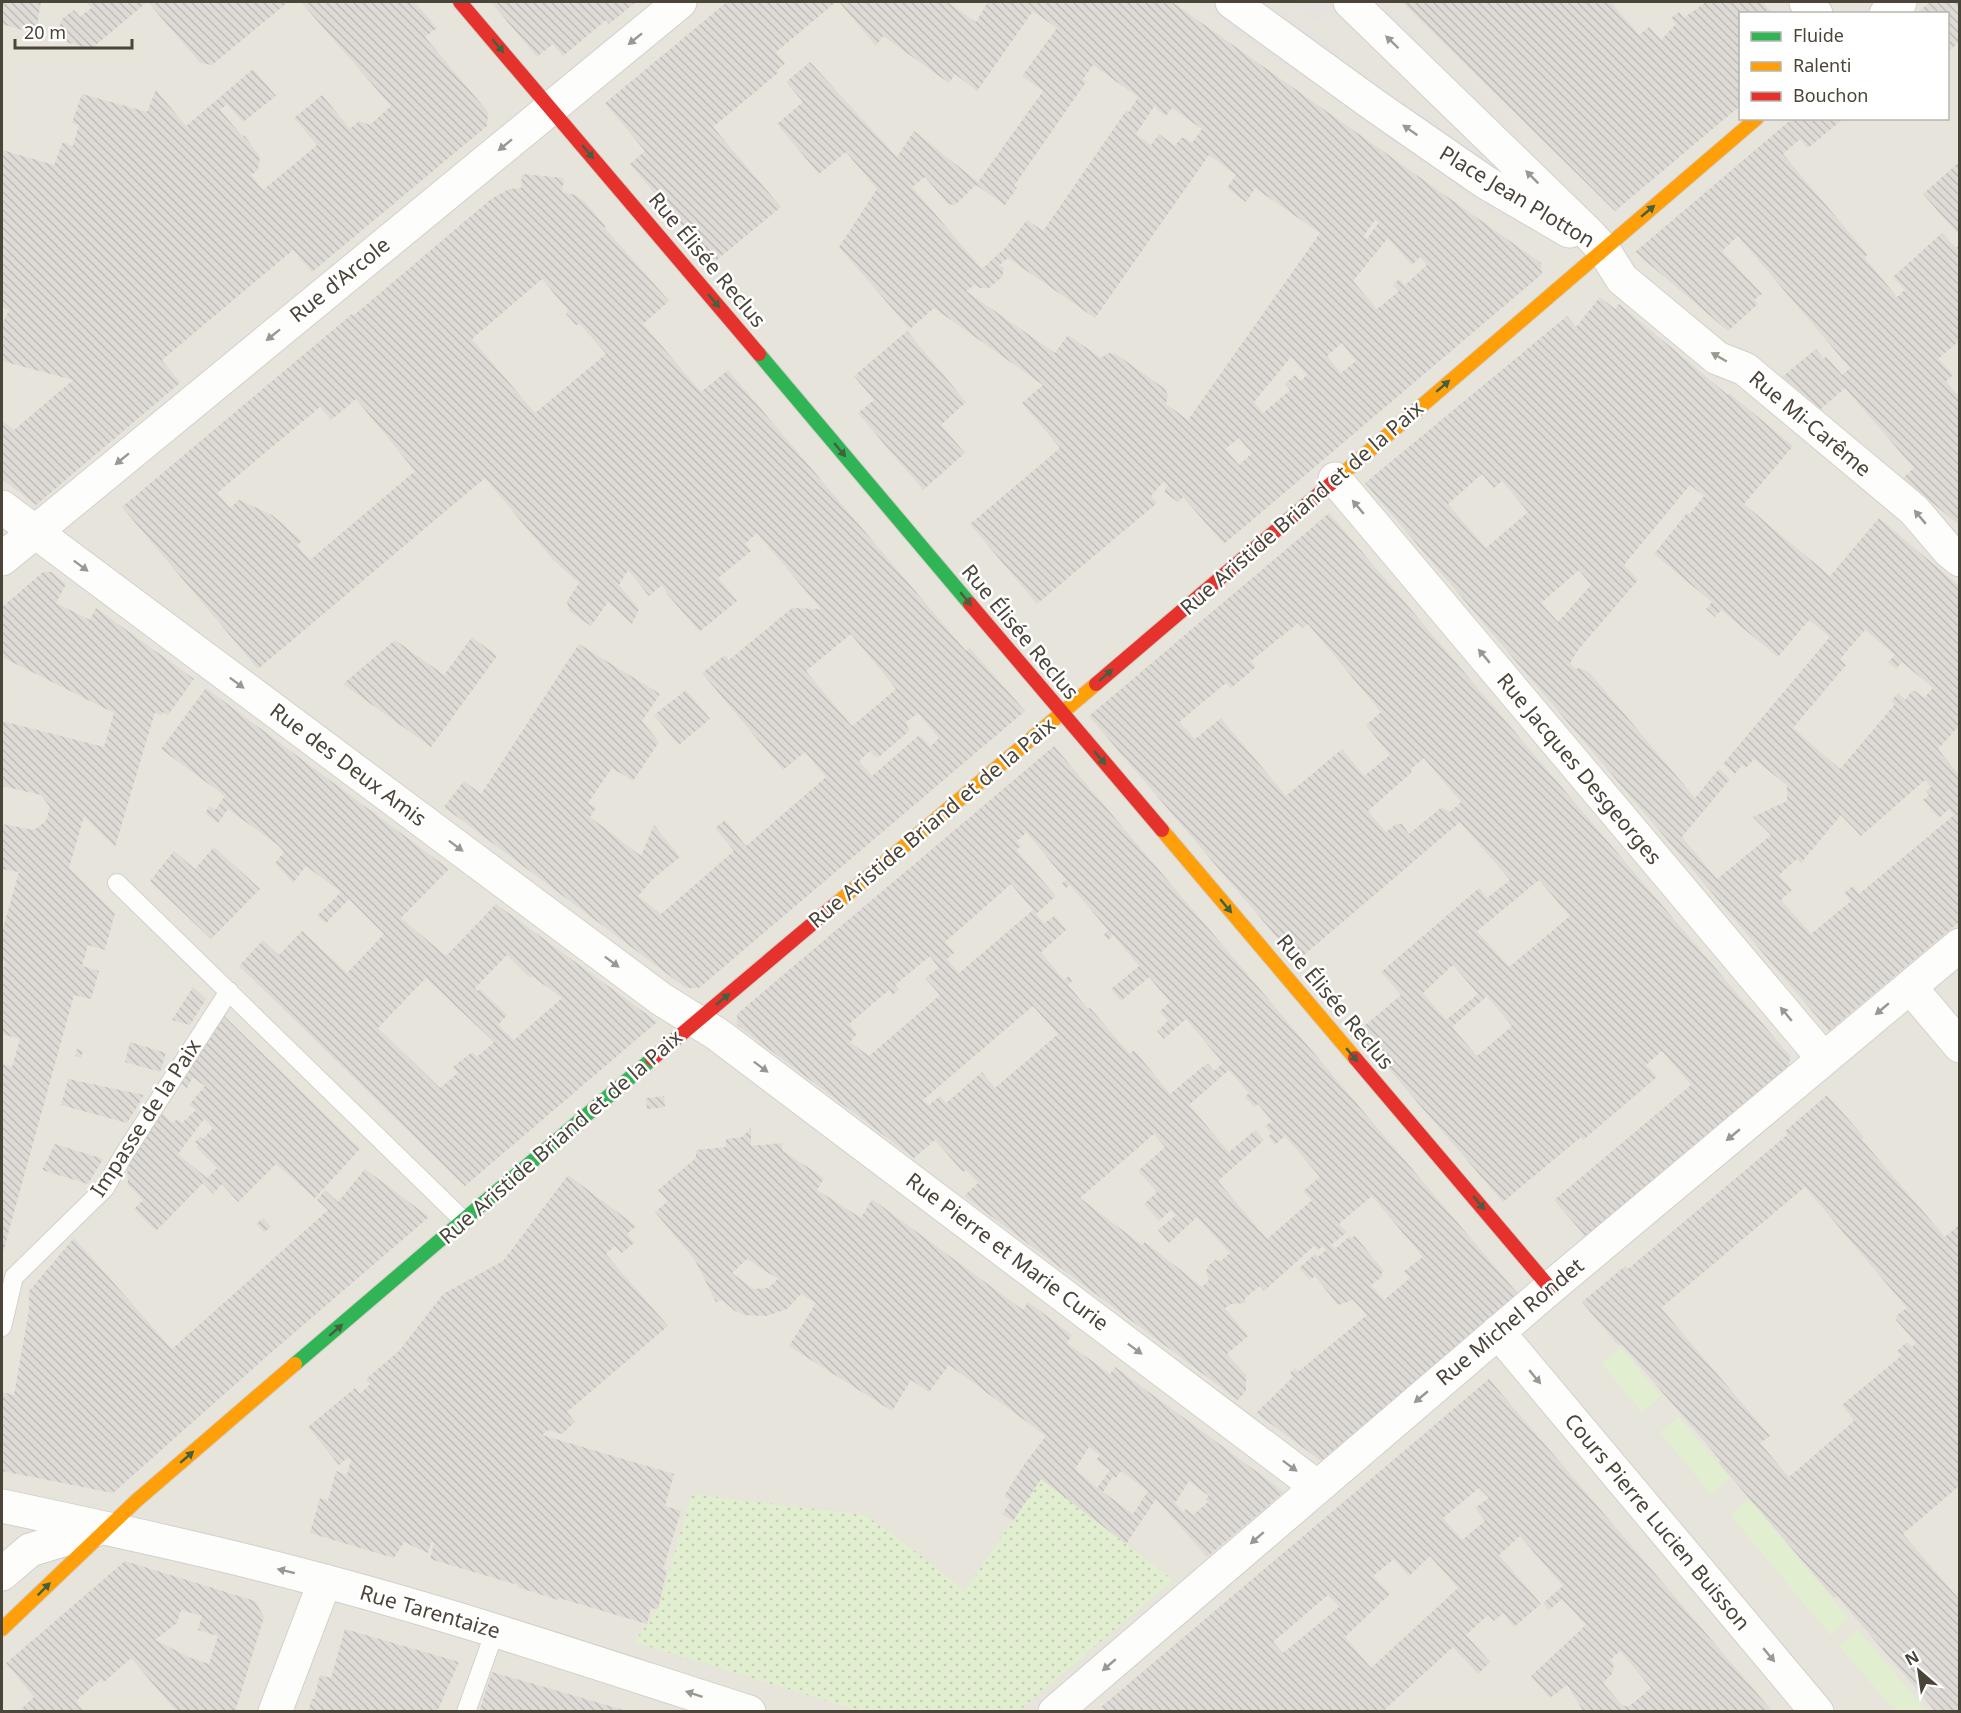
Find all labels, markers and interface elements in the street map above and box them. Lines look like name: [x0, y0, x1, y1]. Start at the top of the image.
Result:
scale bar: [15, 12, 132, 50]
legend: [1739, 12, 1949, 120]
text: 20 m: [24, 20, 66, 44]
text: Fluide: [1793, 23, 1844, 47]
one-way arrow: [627, 32, 643, 45]
one-way arrow: [1384, 35, 1399, 49]
one-way arrow: [491, 38, 504, 54]
text: Ralenti: [1793, 53, 1851, 77]
text: Bouchon: [1793, 83, 1869, 107]
one-way arrow: [1403, 124, 1419, 136]
one-way arrow: [498, 138, 513, 151]
street label: Place Jean Plotton: [1435, 139, 1600, 254]
one-way arrow: [581, 144, 594, 159]
one-way arrow: [1526, 171, 1540, 185]
street label: Rue Élisée Reclus: [643, 186, 773, 333]
one-way arrow: [1640, 205, 1655, 218]
street label: Rue d'Arcole: [283, 230, 395, 328]
one-way arrow: [707, 293, 720, 308]
one-way arrow: [266, 328, 281, 341]
one-way arrow: [1710, 352, 1727, 362]
street label: Rue Mi-Carême: [1744, 364, 1878, 483]
one-way arrow: [1435, 380, 1451, 393]
street label: Rue Aristide Briand et de la Paix: [1174, 394, 1429, 621]
one-way arrow: [833, 442, 846, 457]
one-way arrow: [114, 452, 130, 465]
one-way arrow: [1352, 500, 1365, 515]
one-way arrow: [1914, 510, 1927, 525]
street label: Rue Élisée Reclus: [956, 558, 1086, 705]
one-way arrow: [72, 560, 88, 572]
one-way arrow: [959, 591, 972, 607]
one-way arrow: [1478, 649, 1491, 664]
street label: Rue Jacques Desgeorges: [1491, 667, 1668, 870]
one-way arrow: [1098, 669, 1113, 682]
one-way arrow: [229, 676, 245, 689]
street label: Rue des Deux Amis: [265, 696, 432, 832]
street label: Rue Aristide Briand et de la Paix: [802, 711, 1061, 934]
one-way arrow: [1093, 750, 1106, 766]
one-way arrow: [448, 839, 463, 851]
one-way arrow: [1219, 898, 1232, 913]
street label: Rue Élisée Reclus: [1271, 928, 1401, 1075]
one-way arrow: [604, 956, 620, 969]
one-way arrow: [715, 992, 731, 1005]
one-way arrow: [1874, 1003, 1890, 1016]
one-way arrow: [1779, 1006, 1792, 1022]
street label: Rue Aristide Briand et de la Paix: [433, 1023, 688, 1250]
street label: Impasse de la Paix: [84, 1033, 207, 1202]
one-way arrow: [1345, 1047, 1358, 1062]
one-way arrow: [753, 1061, 769, 1073]
one-way arrow: [1725, 1128, 1741, 1141]
street label: Rue Pierre et Marie Curie: [901, 1166, 1115, 1337]
one-way arrow: [1472, 1195, 1485, 1211]
street label: Rue Michel Rondet: [1430, 1251, 1589, 1391]
one-way arrow: [328, 1324, 344, 1337]
one-way arrow: [1126, 1343, 1142, 1355]
one-way arrow: [1529, 1369, 1542, 1385]
one-way arrow: [1413, 1391, 1429, 1404]
street label: Cours Pierre Lucien Buisson: [1559, 1407, 1757, 1636]
one-way arrow: [179, 1451, 194, 1464]
one-way arrow: [1283, 1460, 1298, 1472]
one-way arrow: [1249, 1531, 1265, 1544]
one-way arrow: [277, 1565, 295, 1575]
street label: Rue Tarentaize: [357, 1578, 504, 1644]
one-way arrow: [37, 1583, 51, 1597]
north arrow: [1889, 1641, 1949, 1701]
text: N: [1901, 1645, 1923, 1671]
one-way arrow: [1762, 1647, 1775, 1662]
one-way arrow: [1102, 1658, 1117, 1671]
one-way arrow: [685, 1689, 703, 1698]

